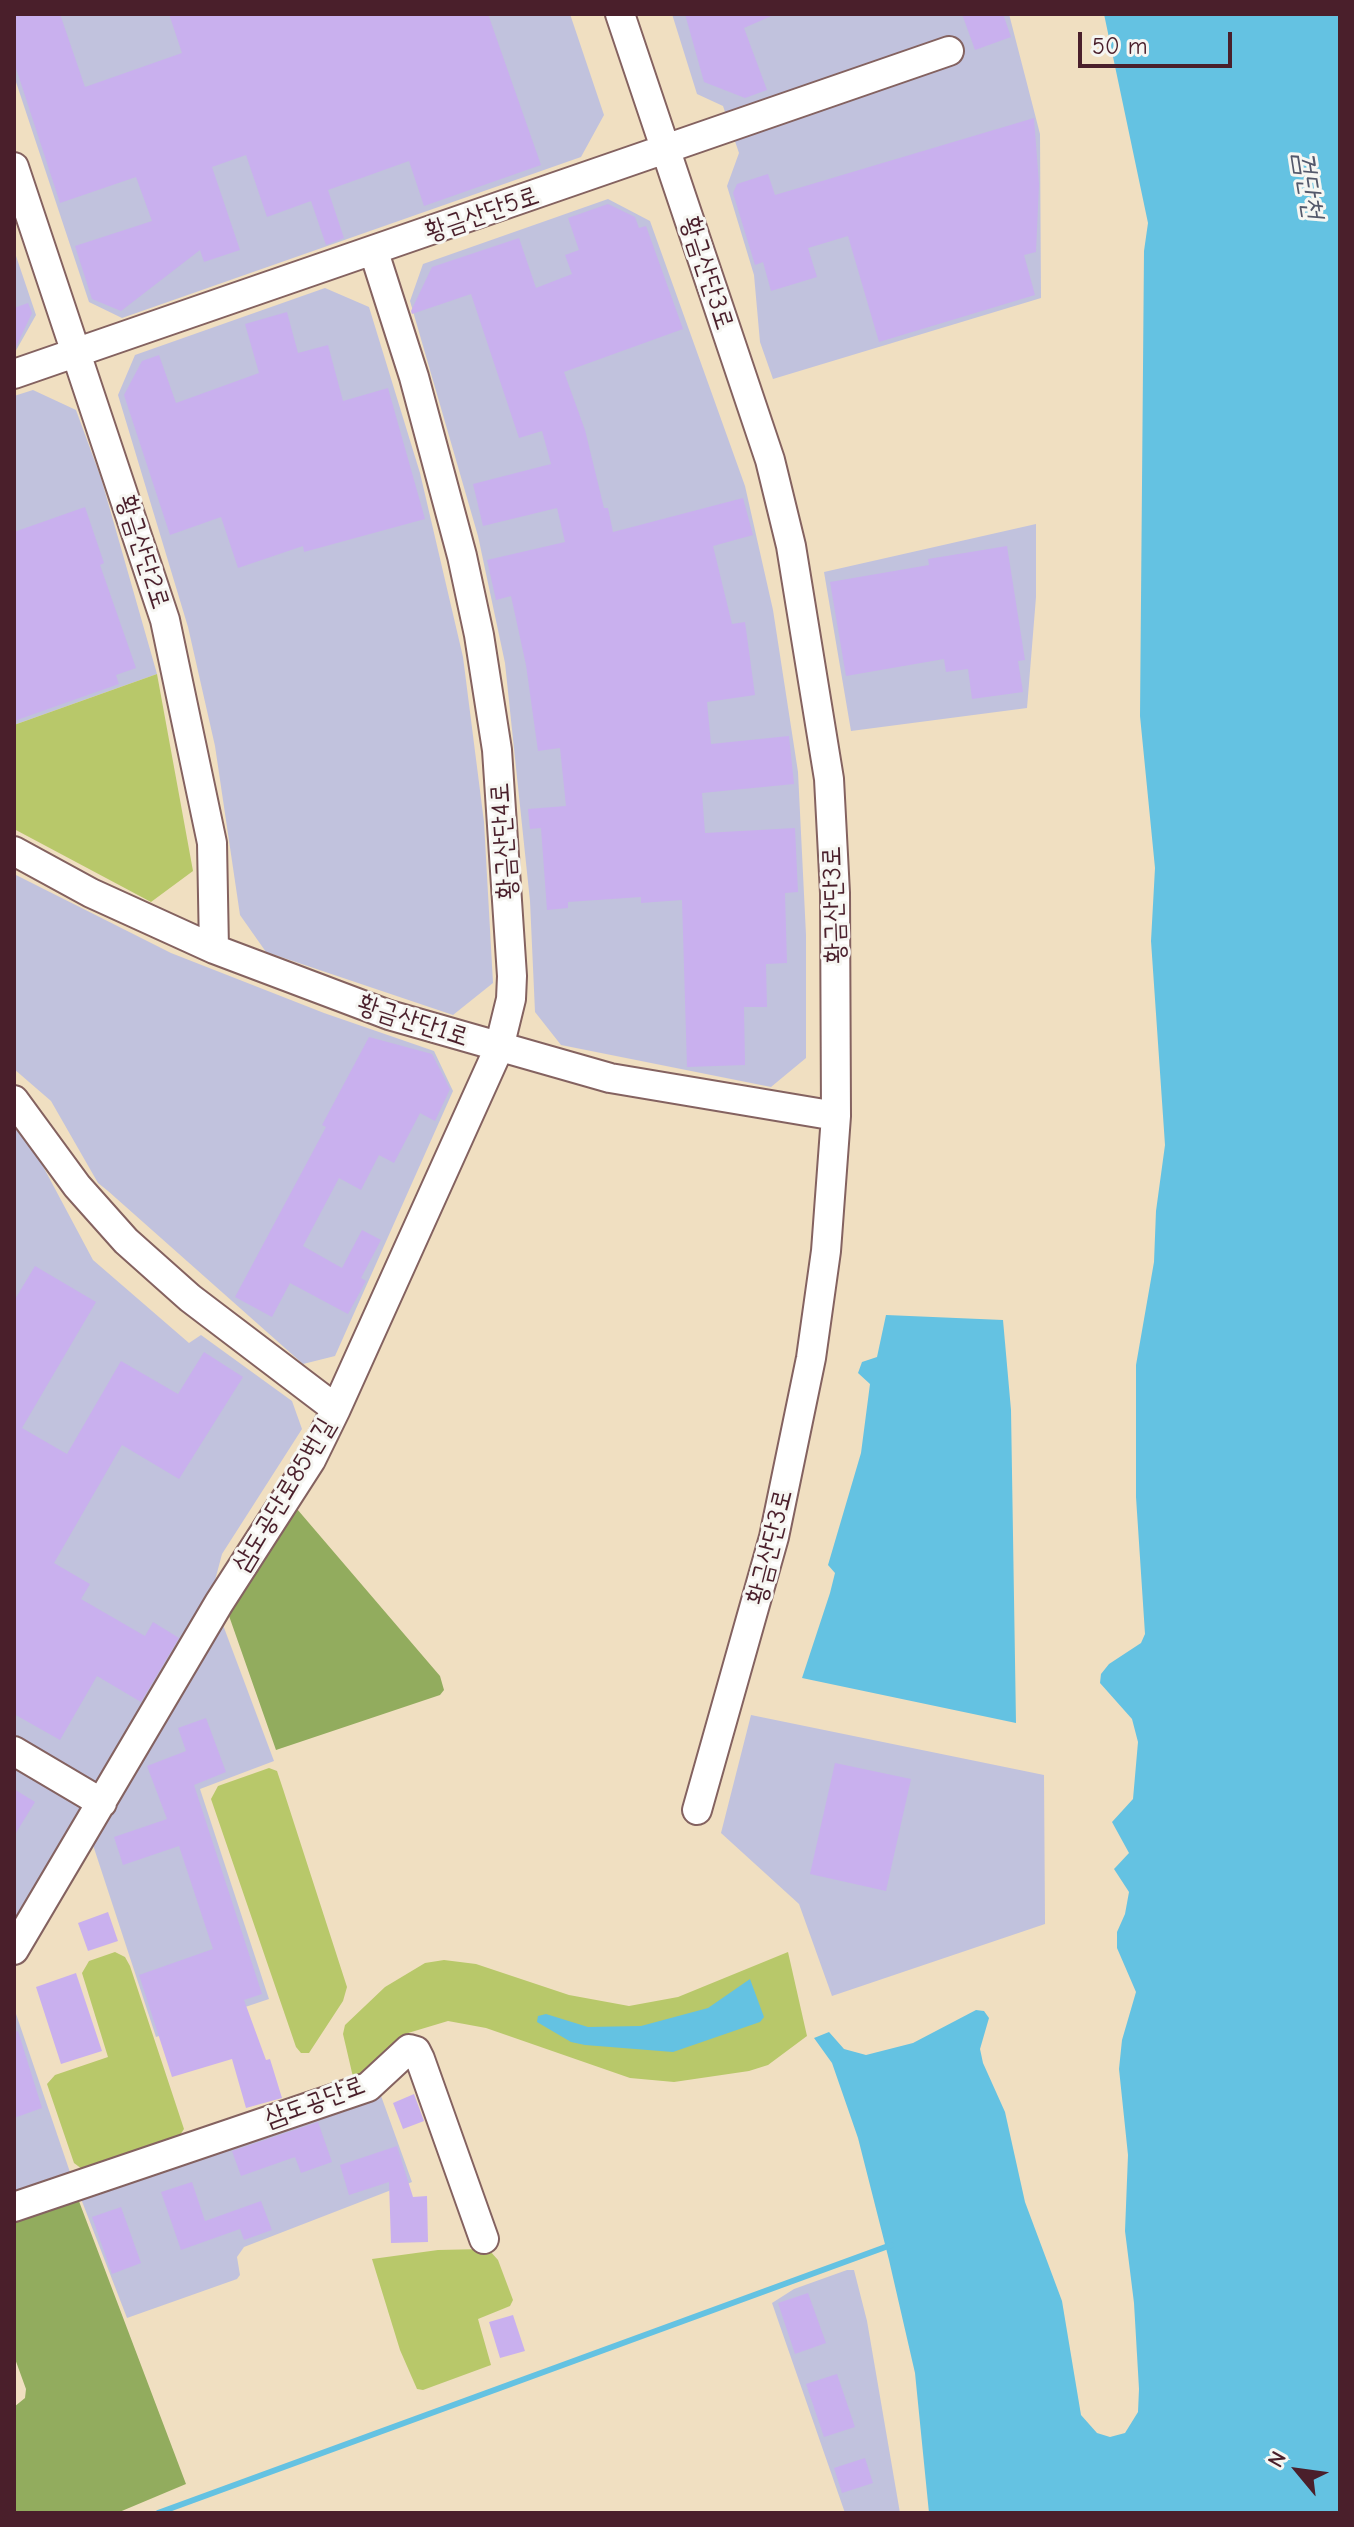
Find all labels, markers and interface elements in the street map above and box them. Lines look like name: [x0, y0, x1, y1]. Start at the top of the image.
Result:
scale bar: [1082, 16, 1236, 66]
text: 50 m: [1092, 32, 1148, 60]
water label: 검단천: [1286, 149, 1330, 221]
street label: 황금산단5로: [421, 180, 543, 248]
street label: 황금산단3로: [674, 212, 740, 334]
street label: 황금산단2로: [110, 491, 176, 613]
street label: 황금산단4로: [484, 781, 524, 901]
street label: 황금산단3로: [816, 846, 852, 964]
street label: 황금산단1로: [354, 988, 472, 1054]
street label: 삼도공단로85번길: [226, 1412, 342, 1578]
street label: 황금산단3로: [741, 1486, 799, 1608]
street label: 삼도공단로: [261, 2069, 369, 2135]
north arrow: [1258, 2431, 1338, 2511]
text: N: [1262, 2447, 1292, 2472]

